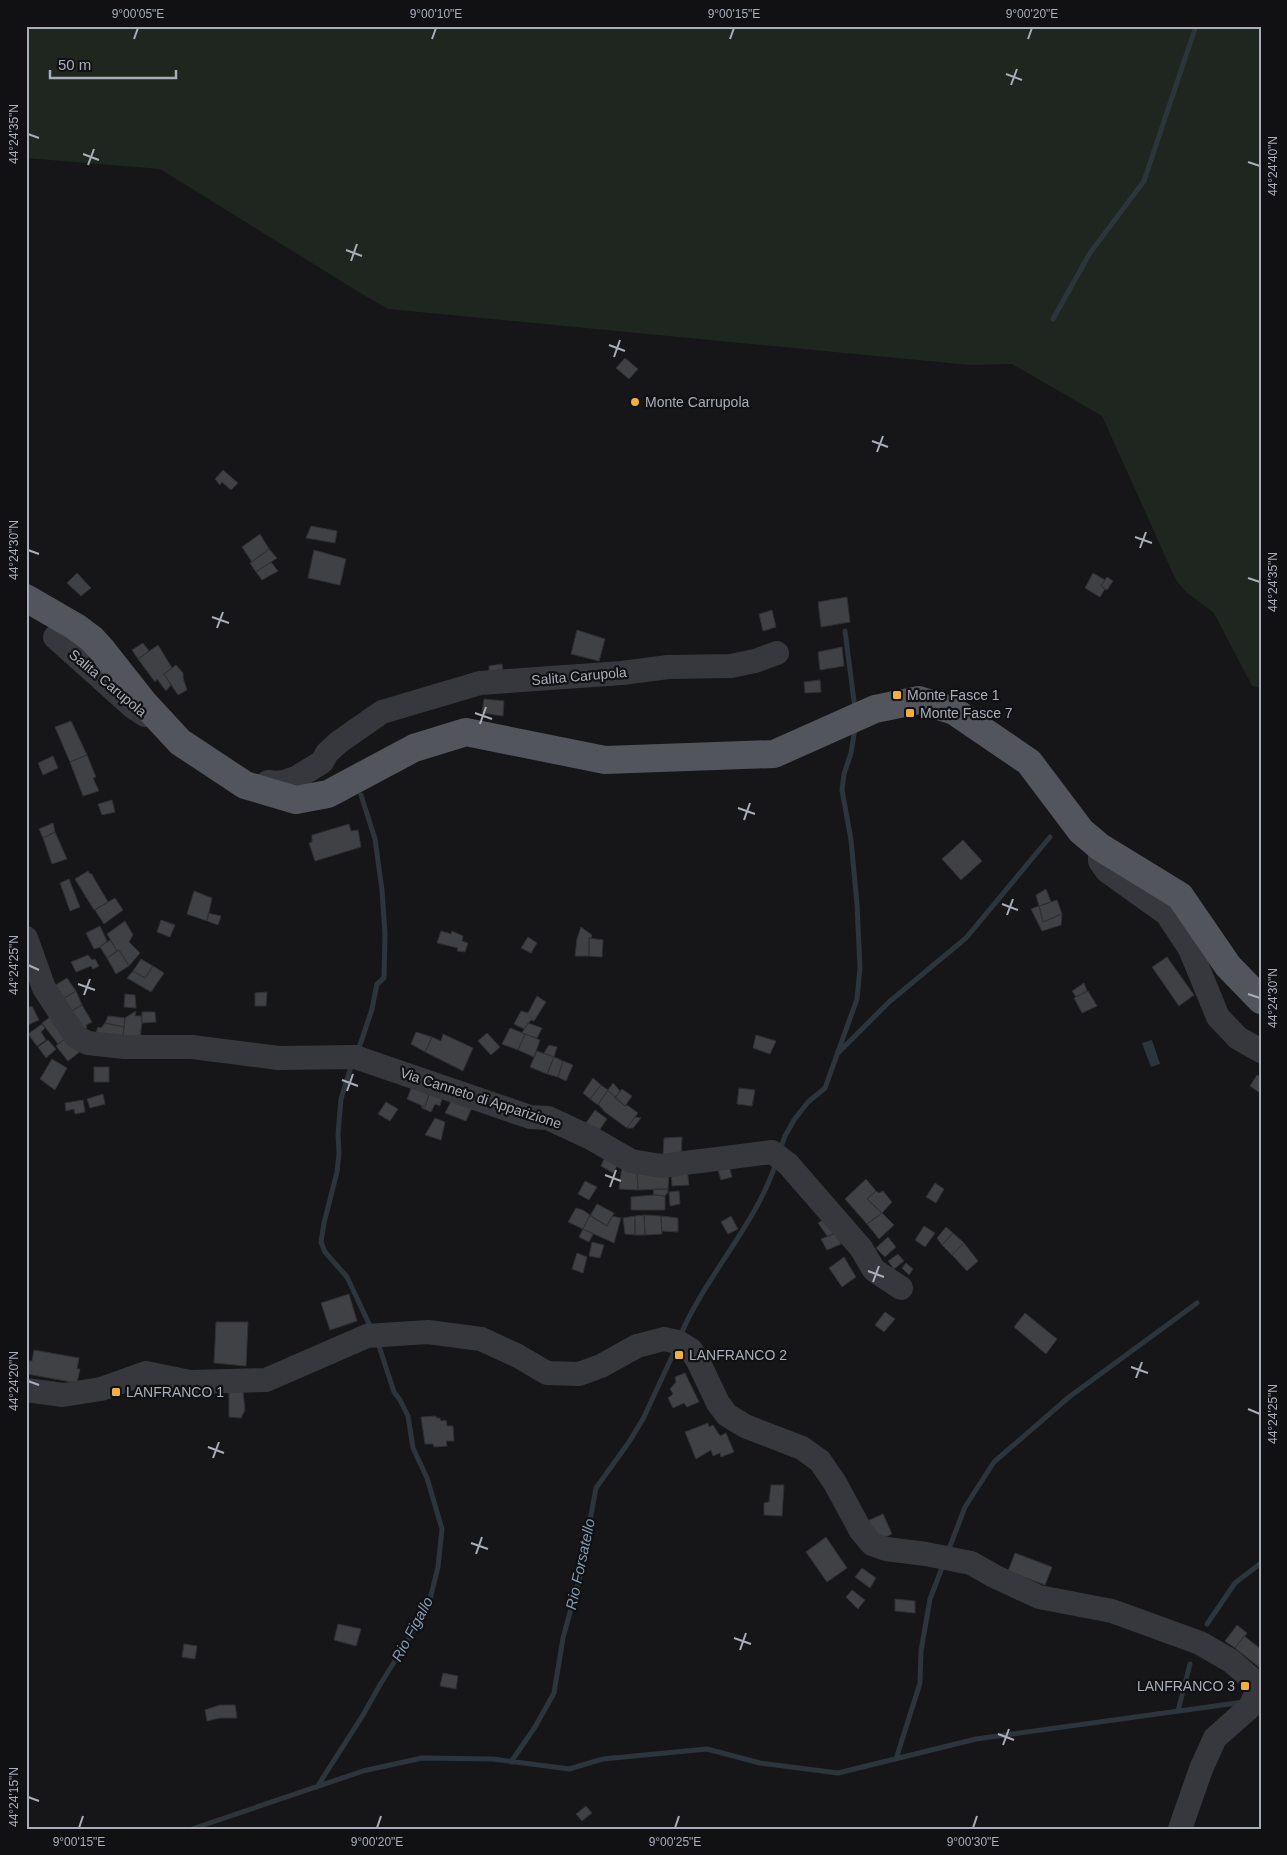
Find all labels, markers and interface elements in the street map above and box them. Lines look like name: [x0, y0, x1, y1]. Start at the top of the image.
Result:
text: 9°00'05"E: [112, 7, 164, 21]
text: 9°00'10"E: [410, 7, 462, 21]
text: 9°00'15"E: [708, 7, 760, 21]
text: 9°00'20"E: [1006, 7, 1058, 21]
scale bar: [50, 48, 176, 80]
text: 50 m: [58, 56, 91, 73]
text: 44°24'35"N: [7, 104, 21, 164]
text: 44°24'40"N: [1266, 136, 1280, 196]
place label: Monte Carrupola: [645, 394, 749, 410]
marker: Monte Carrupola: [629, 396, 641, 408]
text: 44°24'30"N: [7, 520, 21, 580]
text: 44°24'35"N: [1266, 552, 1280, 612]
street label: Salita Carupola: [66, 646, 150, 720]
street label: Salita Carupola: [531, 664, 628, 688]
place label: Monte Fasce 1: [907, 687, 1000, 703]
marker: Monte Fasce 1: [891, 689, 903, 701]
place label: Monte Fasce 7: [920, 705, 1013, 721]
marker: Monte Fasce 7: [904, 707, 916, 719]
text: 44°24'25"N: [7, 935, 21, 995]
text: 44°24'30"N: [1266, 968, 1280, 1028]
street label: Via Canneto di Apparizione: [398, 1064, 564, 1132]
place label: LANFRANCO 2: [689, 1347, 787, 1363]
marker: LANFRANCO 2: [673, 1349, 685, 1361]
text: 44°24'20"N: [7, 1351, 21, 1411]
place label: LANFRANCO 1: [126, 1384, 224, 1400]
text: 44°24'25"N: [1266, 1384, 1280, 1444]
marker: LANFRANCO 1: [110, 1386, 122, 1398]
water label: Rio Forsatello: [562, 1517, 598, 1611]
water label: Rio Figallo: [388, 1594, 436, 1664]
place label: LANFRANCO 3: [1137, 1678, 1235, 1694]
marker: LANFRANCO 3: [1239, 1680, 1251, 1692]
text: 44°24'15"N: [7, 1767, 21, 1827]
text: 9°00'15"E: [53, 1835, 105, 1849]
text: 9°00'20"E: [351, 1835, 403, 1849]
text: 9°00'25"E: [649, 1835, 701, 1849]
text: 9°00'30"E: [947, 1835, 999, 1849]

